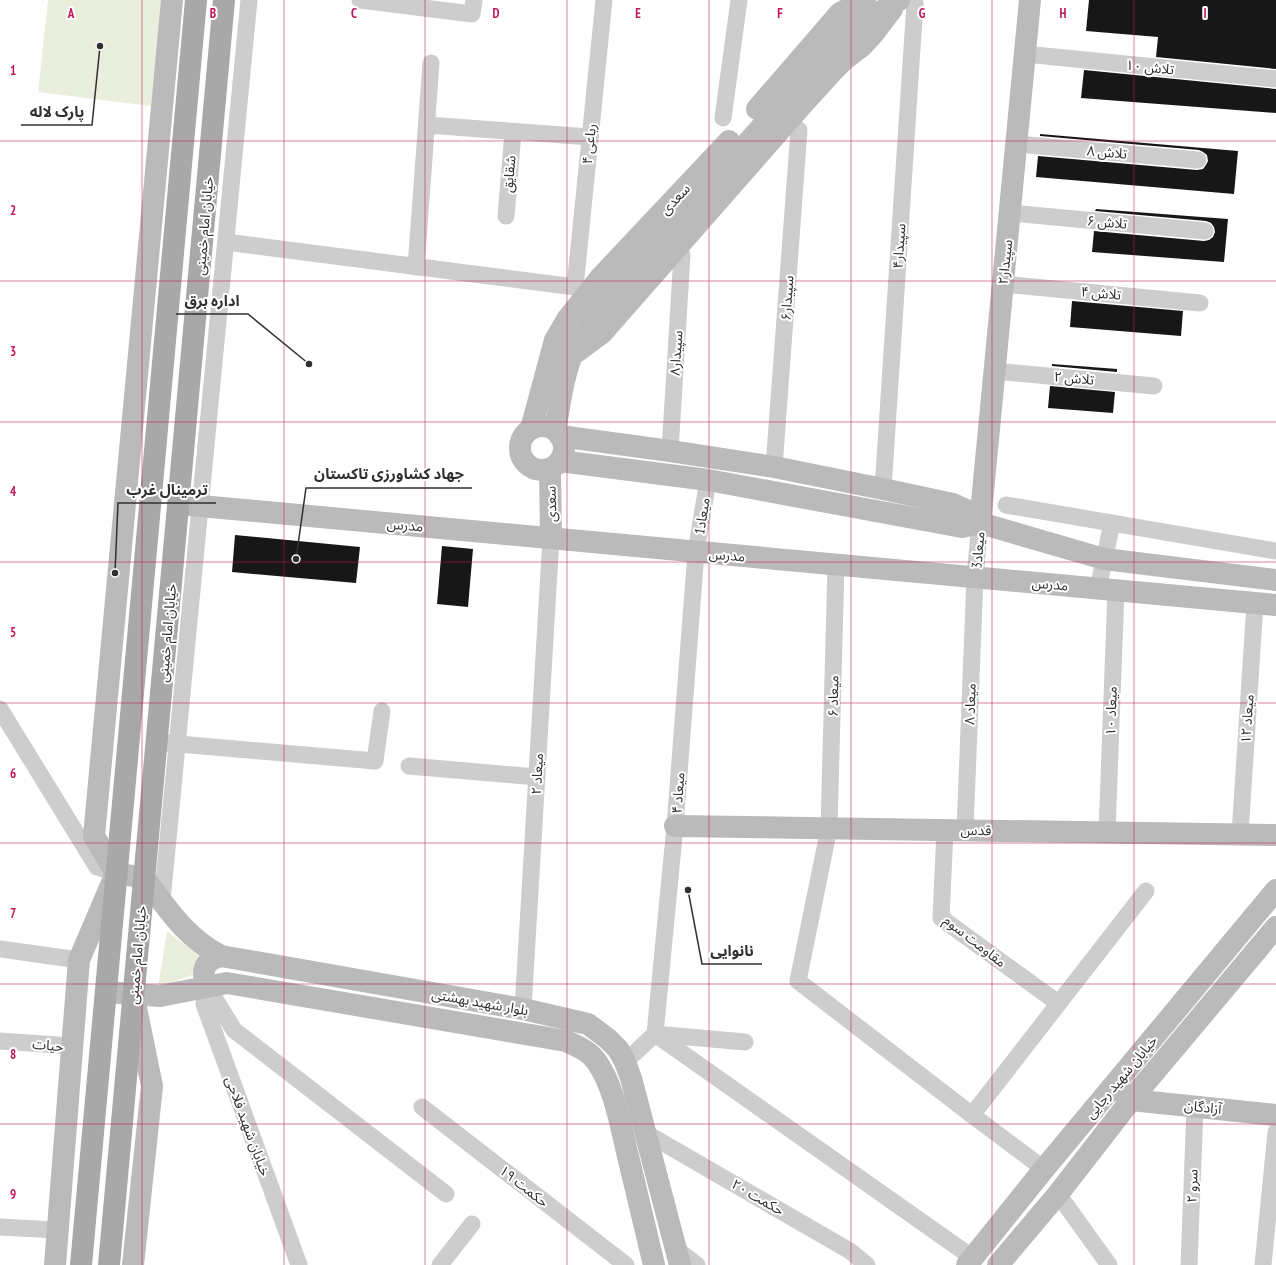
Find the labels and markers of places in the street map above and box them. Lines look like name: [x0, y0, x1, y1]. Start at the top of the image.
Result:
callout: پارک لاله: [21, 98, 92, 125]
callout: اداره برق: [176, 287, 248, 314]
callout: جهاد کشاورزی تاکستان: [306, 461, 472, 488]
callout: ترمینال غرب: [118, 476, 216, 503]
callout: نانوایی: [702, 937, 762, 964]

